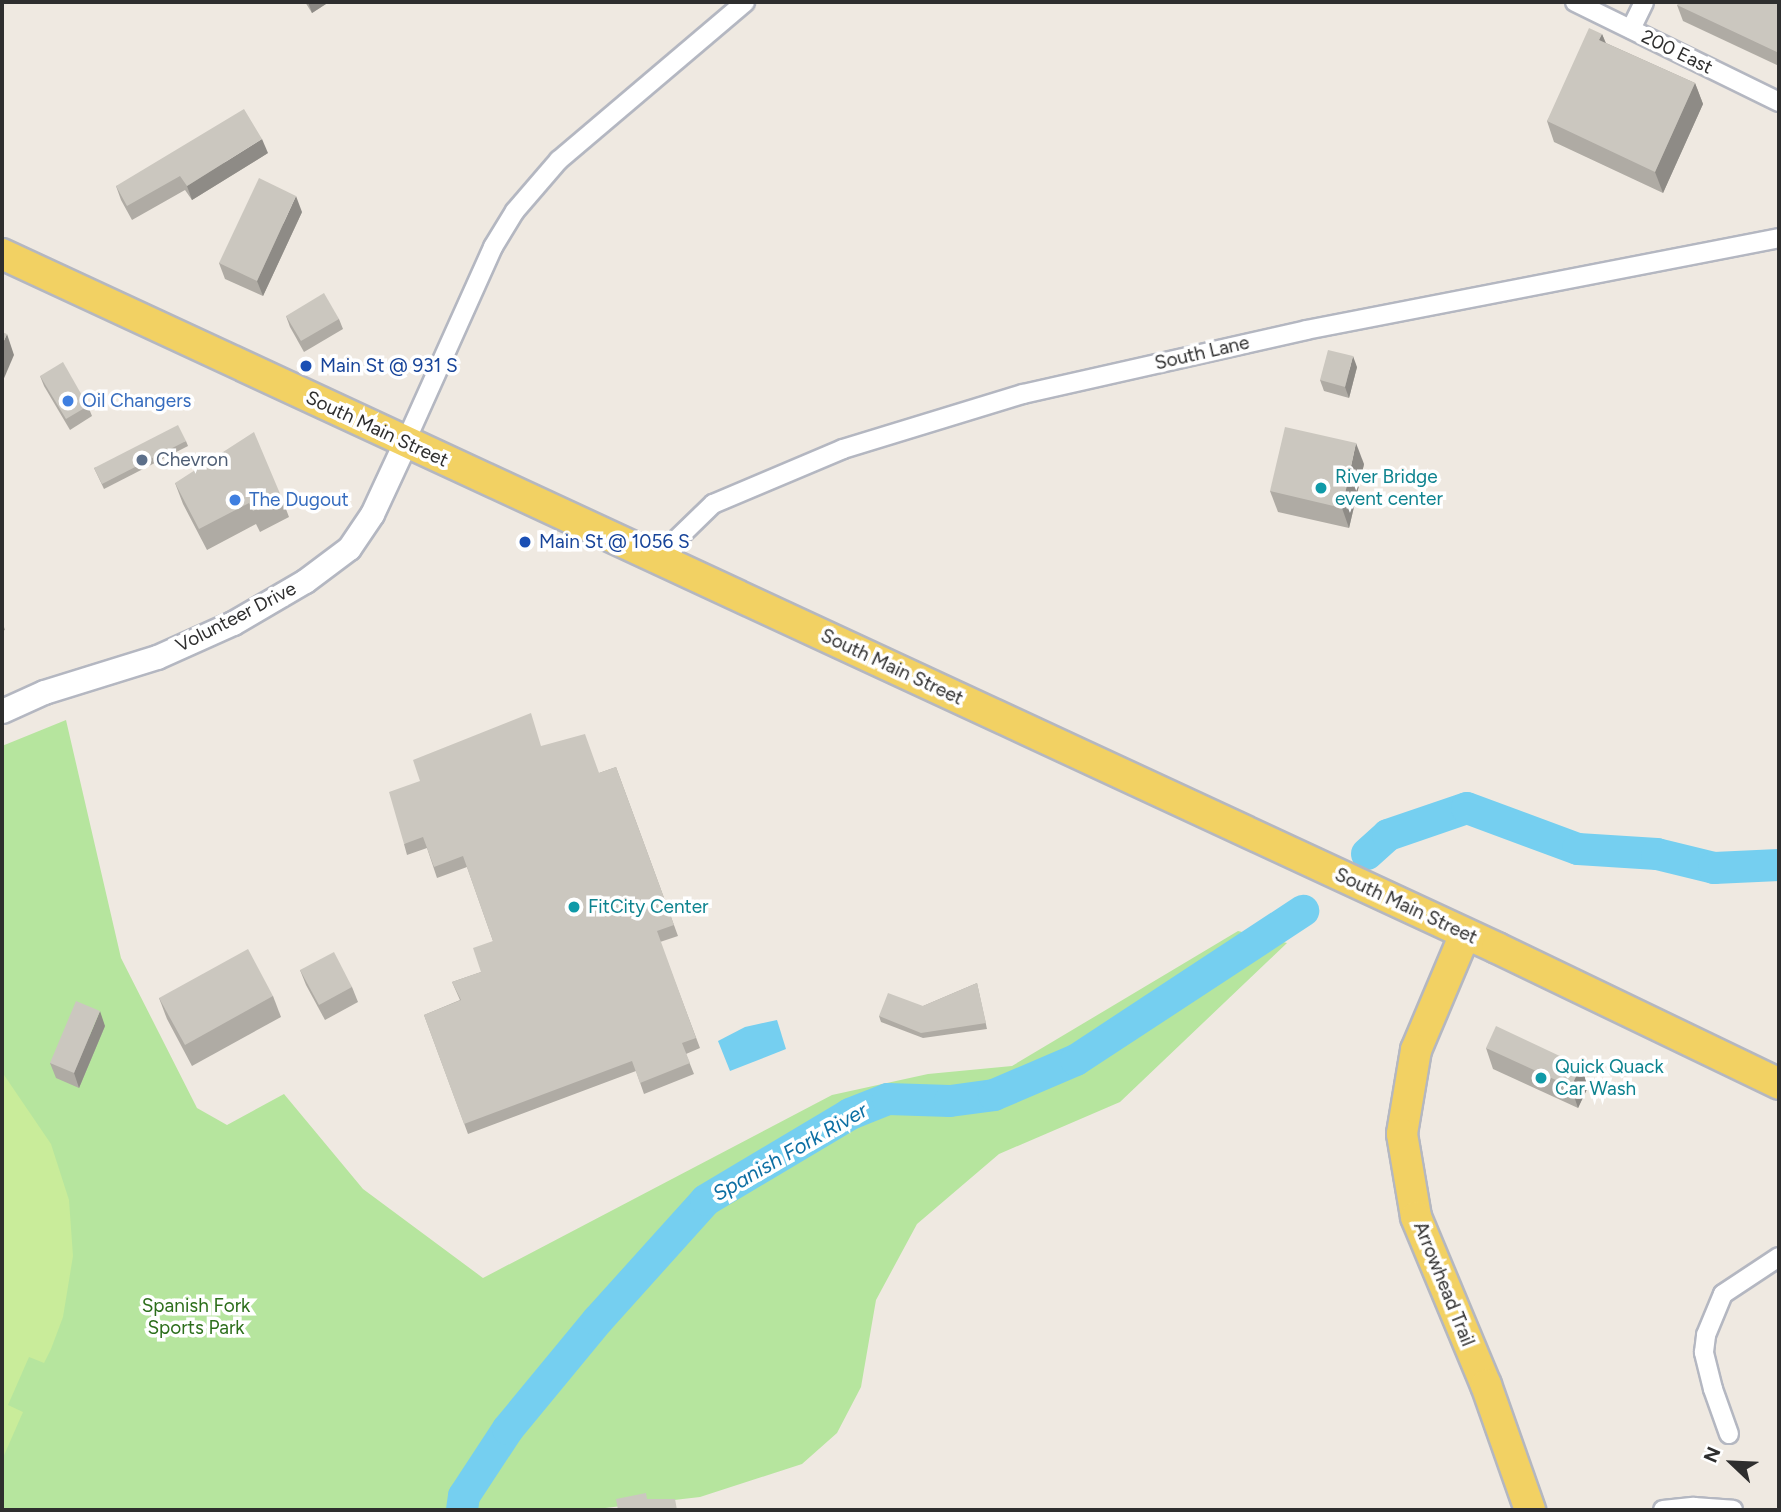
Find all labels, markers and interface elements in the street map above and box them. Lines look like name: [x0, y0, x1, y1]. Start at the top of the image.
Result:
street label: 200 East: [1638, 25, 1716, 79]
street label: South Lane: [1153, 331, 1251, 375]
place label: Main St @ 931 S: [320, 355, 458, 377]
marker: Main St @ 931 S: [298, 358, 314, 374]
street label: South Main Street: [302, 386, 452, 472]
place label: Oil Changers: [82, 390, 191, 412]
marker: Oil Changers: [60, 393, 76, 409]
place label: Chevron: [156, 449, 228, 471]
marker: Chevron: [134, 452, 150, 468]
place label: River Bridge event center: [1335, 466, 1443, 510]
marker: River Bridge event center: [1313, 480, 1329, 496]
place label: The Dugout: [249, 489, 349, 511]
marker: The Dugout: [227, 492, 243, 508]
place label: Main St @ 1056 S: [539, 531, 690, 553]
marker: Main St @ 1056 S: [517, 534, 533, 550]
street label: Volunteer Drive: [172, 577, 300, 657]
street label: South Main Street: [817, 624, 967, 710]
street label: South Main Street: [1331, 863, 1481, 949]
place label: FitCity Center: [588, 896, 708, 918]
marker: FitCity Center: [566, 899, 582, 915]
place label: Quick Quack Car Wash: [1555, 1056, 1664, 1100]
marker: Quick Quack Car Wash: [1533, 1070, 1549, 1086]
water label: Spanish Fork River: [708, 1097, 872, 1207]
street label: Arrowhead Trail: [1409, 1218, 1479, 1350]
park label: Spanish Fork Sports Park: [142, 1295, 250, 1339]
north arrow: [1697, 1428, 1767, 1498]
text: N: [1699, 1443, 1726, 1466]

